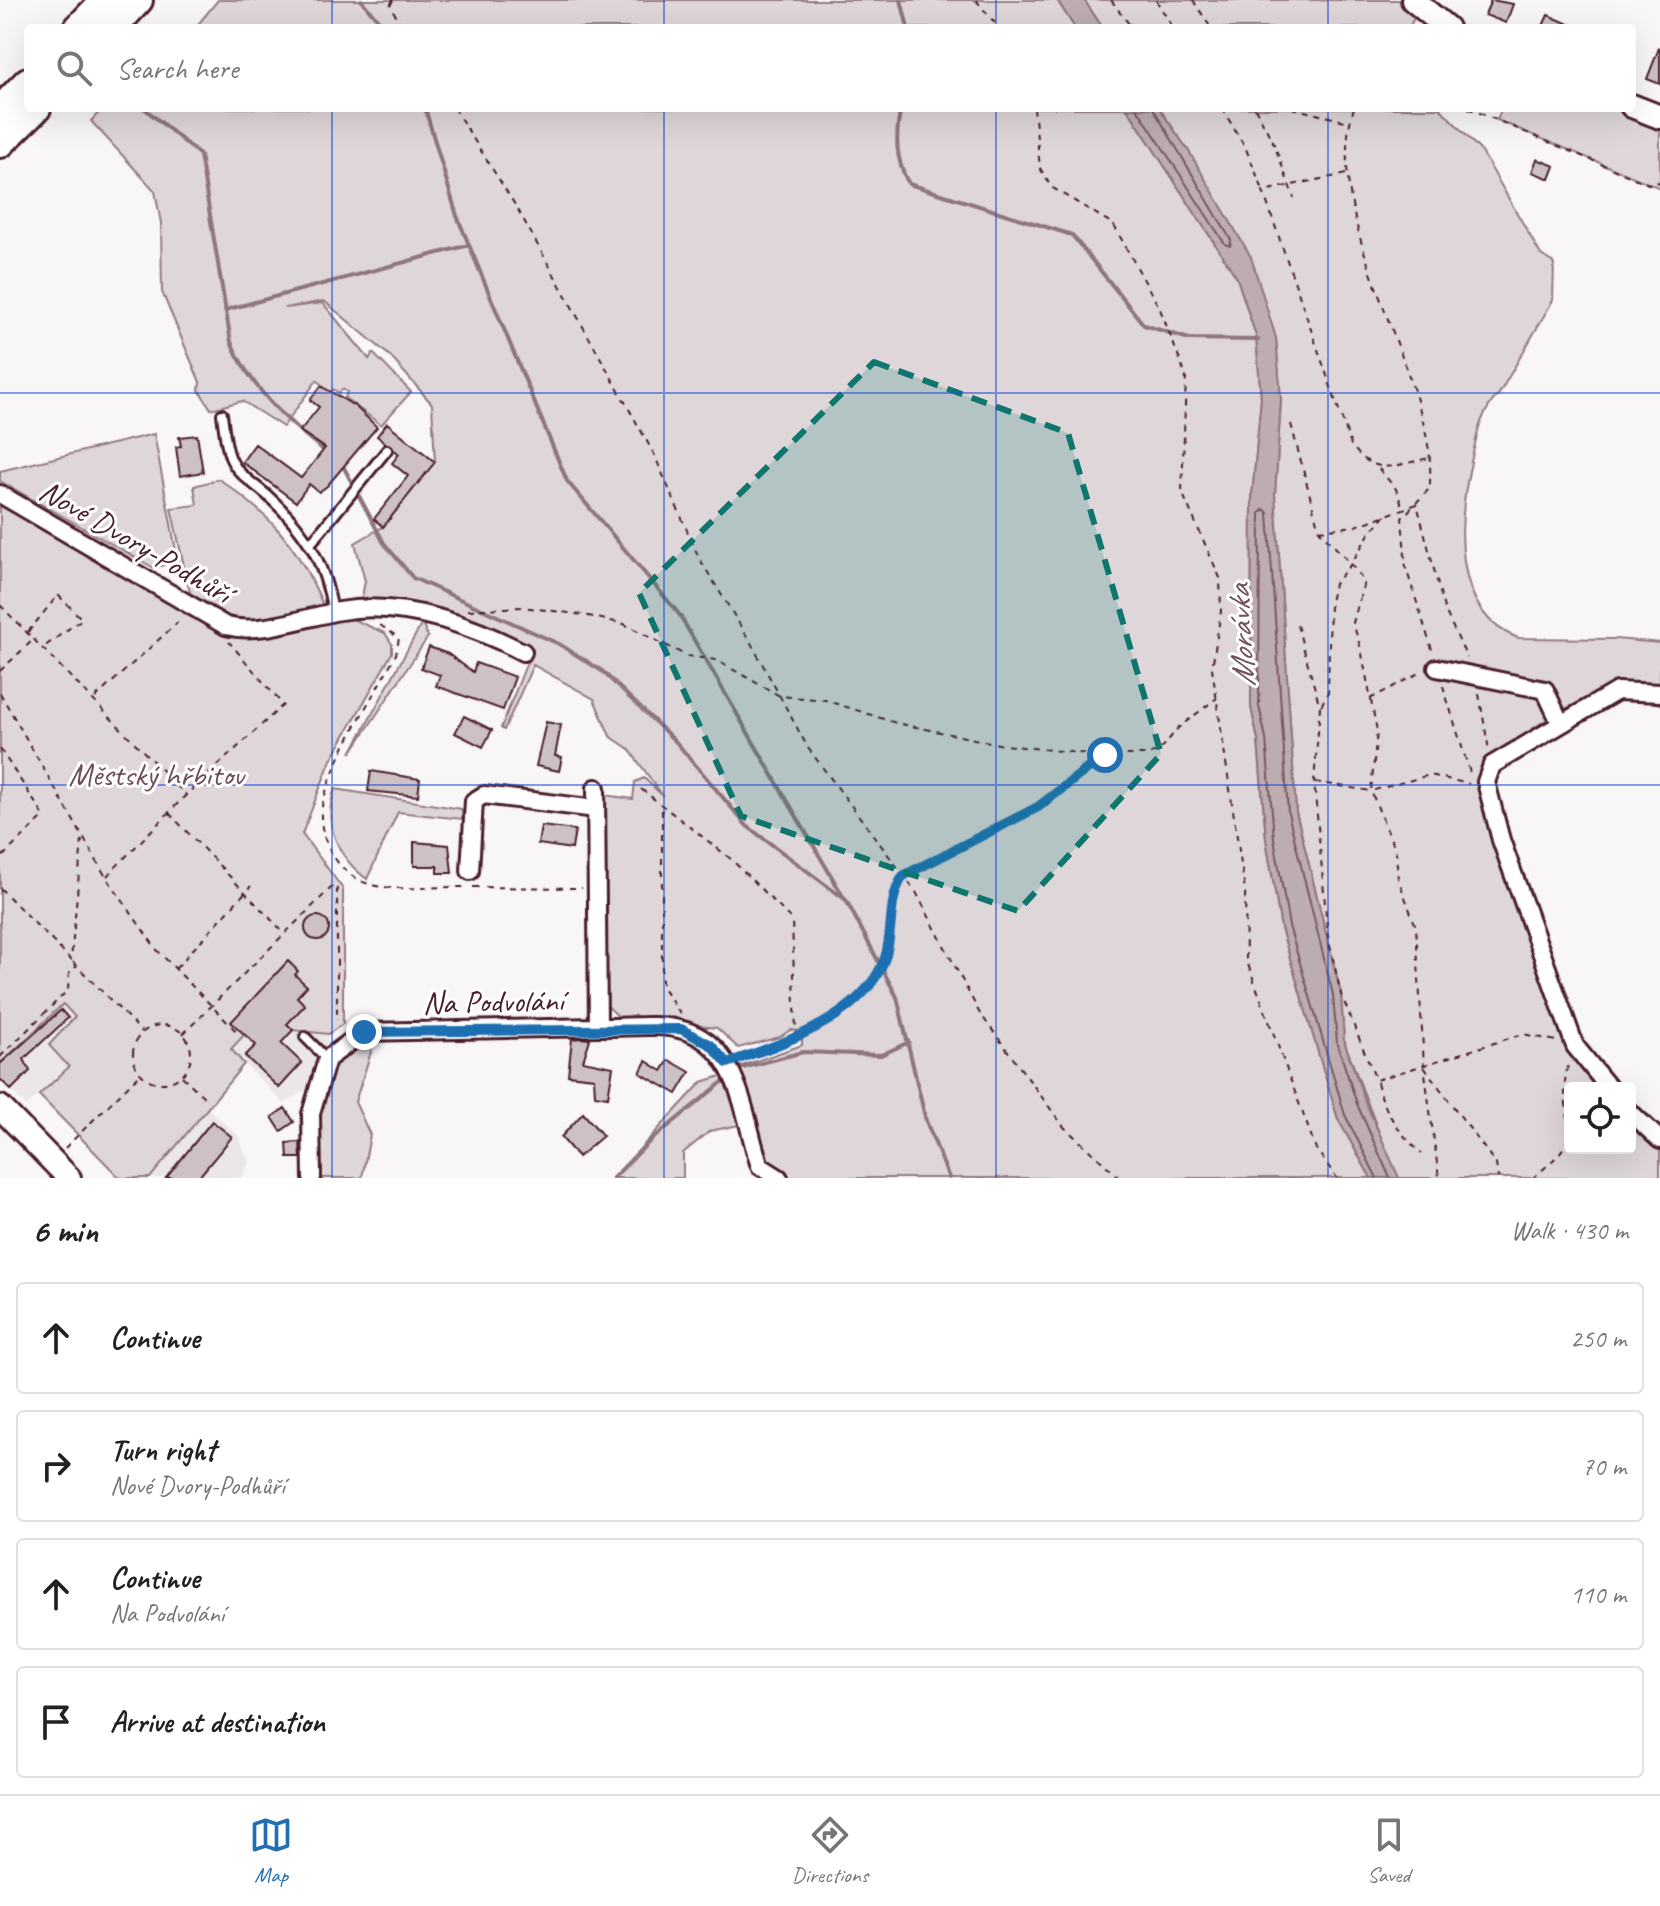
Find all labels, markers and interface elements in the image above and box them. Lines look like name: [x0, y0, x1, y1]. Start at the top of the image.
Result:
search box: [24, 24, 1636, 112]
icon: search: [52, 46, 96, 90]
text: Search here: [116, 49, 238, 87]
street label: Nové Dvory-Podhůří: [32, 470, 244, 616]
water label: Morávka: [1216, 581, 1265, 688]
route start: [1087, 737, 1123, 773]
park label: Městský hřbitov: [69, 754, 246, 795]
street label: Na Podvolání: [422, 980, 570, 1023]
route end: [346, 1014, 382, 1050]
map controls: [1564, 1082, 1636, 1154]
button: locate: [1564, 1082, 1636, 1154]
text: 6 min: [32, 1209, 98, 1252]
text: Walk · 430 m: [1511, 1214, 1628, 1247]
icon: ahead: [34, 1316, 78, 1360]
text: Continue: [110, 1319, 200, 1357]
text: 250 m: [1570, 1322, 1626, 1355]
text: Turn right: [110, 1431, 215, 1469]
icon: right: [34, 1444, 78, 1488]
text: 70 m: [1582, 1450, 1626, 1483]
text: Nové Dvory-Podhůří: [110, 1469, 285, 1502]
text: Continue: [110, 1559, 200, 1597]
icon: ahead: [34, 1572, 78, 1616]
text: 110 m: [1570, 1578, 1626, 1611]
text: Na Podvolání: [110, 1597, 224, 1630]
icon: arrive: [34, 1700, 78, 1744]
text: Arrive at destination: [110, 1703, 325, 1741]
tab: Map: [249, 1813, 293, 1889]
tab: Directions: [792, 1813, 868, 1889]
tab: Saved: [1367, 1813, 1411, 1889]

